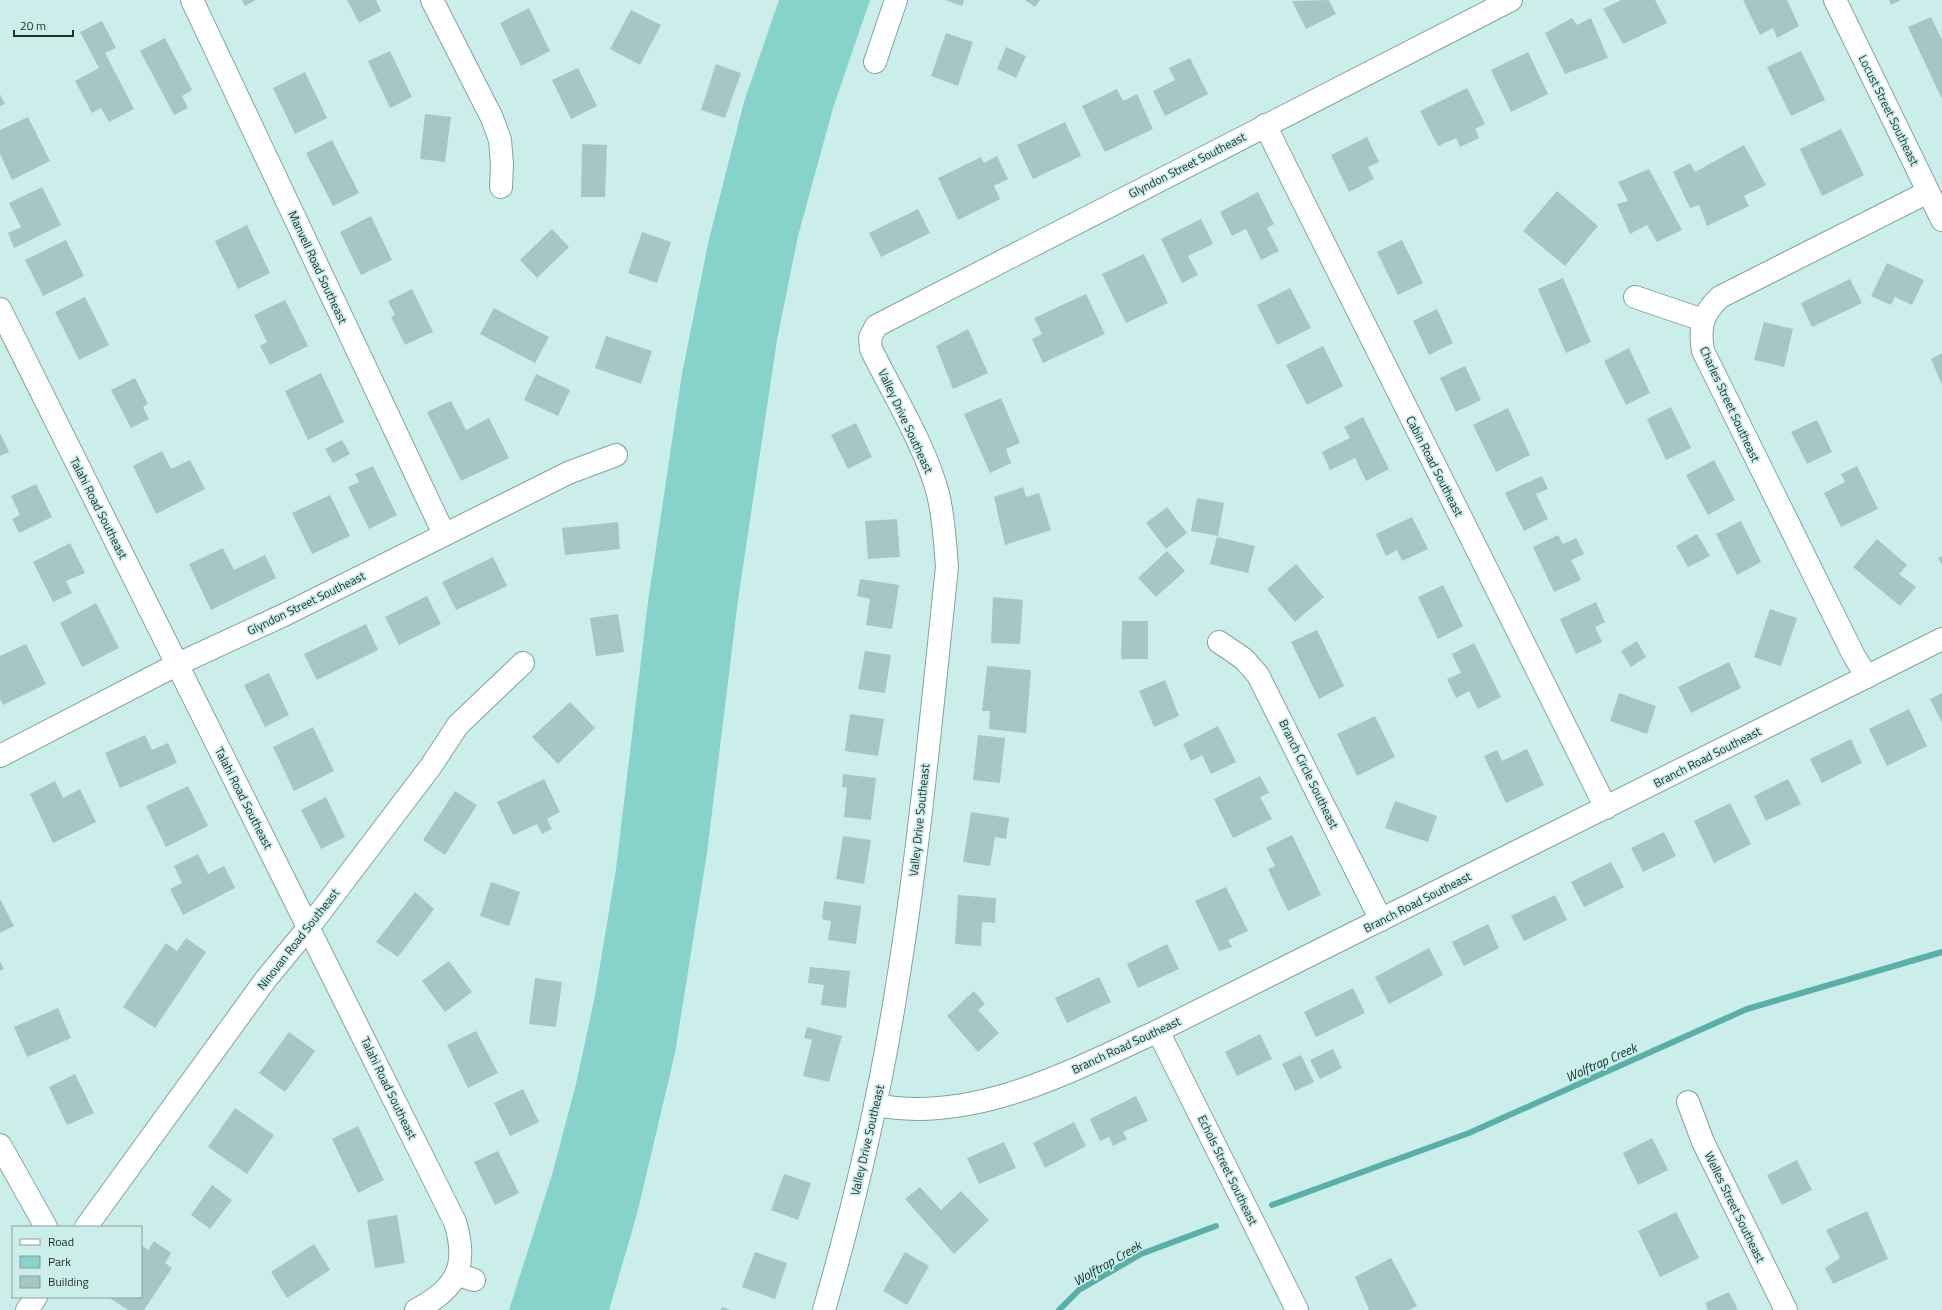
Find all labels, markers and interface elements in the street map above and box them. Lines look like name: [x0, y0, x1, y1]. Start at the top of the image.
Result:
scale bar: [14, 12, 73, 38]
text: 20 m: [20, 16, 46, 35]
street label: Locust Street Southeast: [1854, 51, 1924, 169]
street label: Glyndon Street Southeast: [1125, 127, 1250, 203]
street label: Manvell Road Southeast: [283, 207, 353, 327]
street label: Charles Street Southeast: [1695, 343, 1765, 466]
street label: Valley Drive Southeast: [873, 366, 939, 477]
street label: Cabin Road Southeast: [1401, 412, 1469, 520]
street label: Talahi Road Southeast: [65, 454, 133, 563]
street label: Glyndon Street Southeast: [244, 566, 369, 640]
street label: Branch Circle Southeast: [1274, 716, 1344, 833]
street label: Branch Road Southeast: [1650, 721, 1765, 792]
street label: Talahi Road Southeast: [210, 744, 278, 853]
street label: Valley Drive Southeast: [904, 762, 934, 877]
street label: Branch Road Southeast: [1360, 866, 1475, 937]
street label: Ninovan Road Southeast: [252, 883, 344, 994]
street label: Branch Road Southeast: [1068, 1011, 1185, 1079]
street label: Talahi Road Southeast: [356, 1033, 422, 1143]
water label: Wolftrap Creek: [1562, 1037, 1642, 1087]
street label: Valley Drive Southeast: [845, 1082, 889, 1197]
street label: Echols Street Southeast: [1193, 1112, 1263, 1229]
street label: Welles Street Southeast: [1700, 1148, 1771, 1267]
legend: [12, 1226, 142, 1298]
text: Road: [48, 1232, 74, 1251]
water label: Wolftrap Creek: [1069, 1234, 1147, 1291]
text: Park: [48, 1252, 71, 1271]
text: Building: [48, 1272, 89, 1291]

